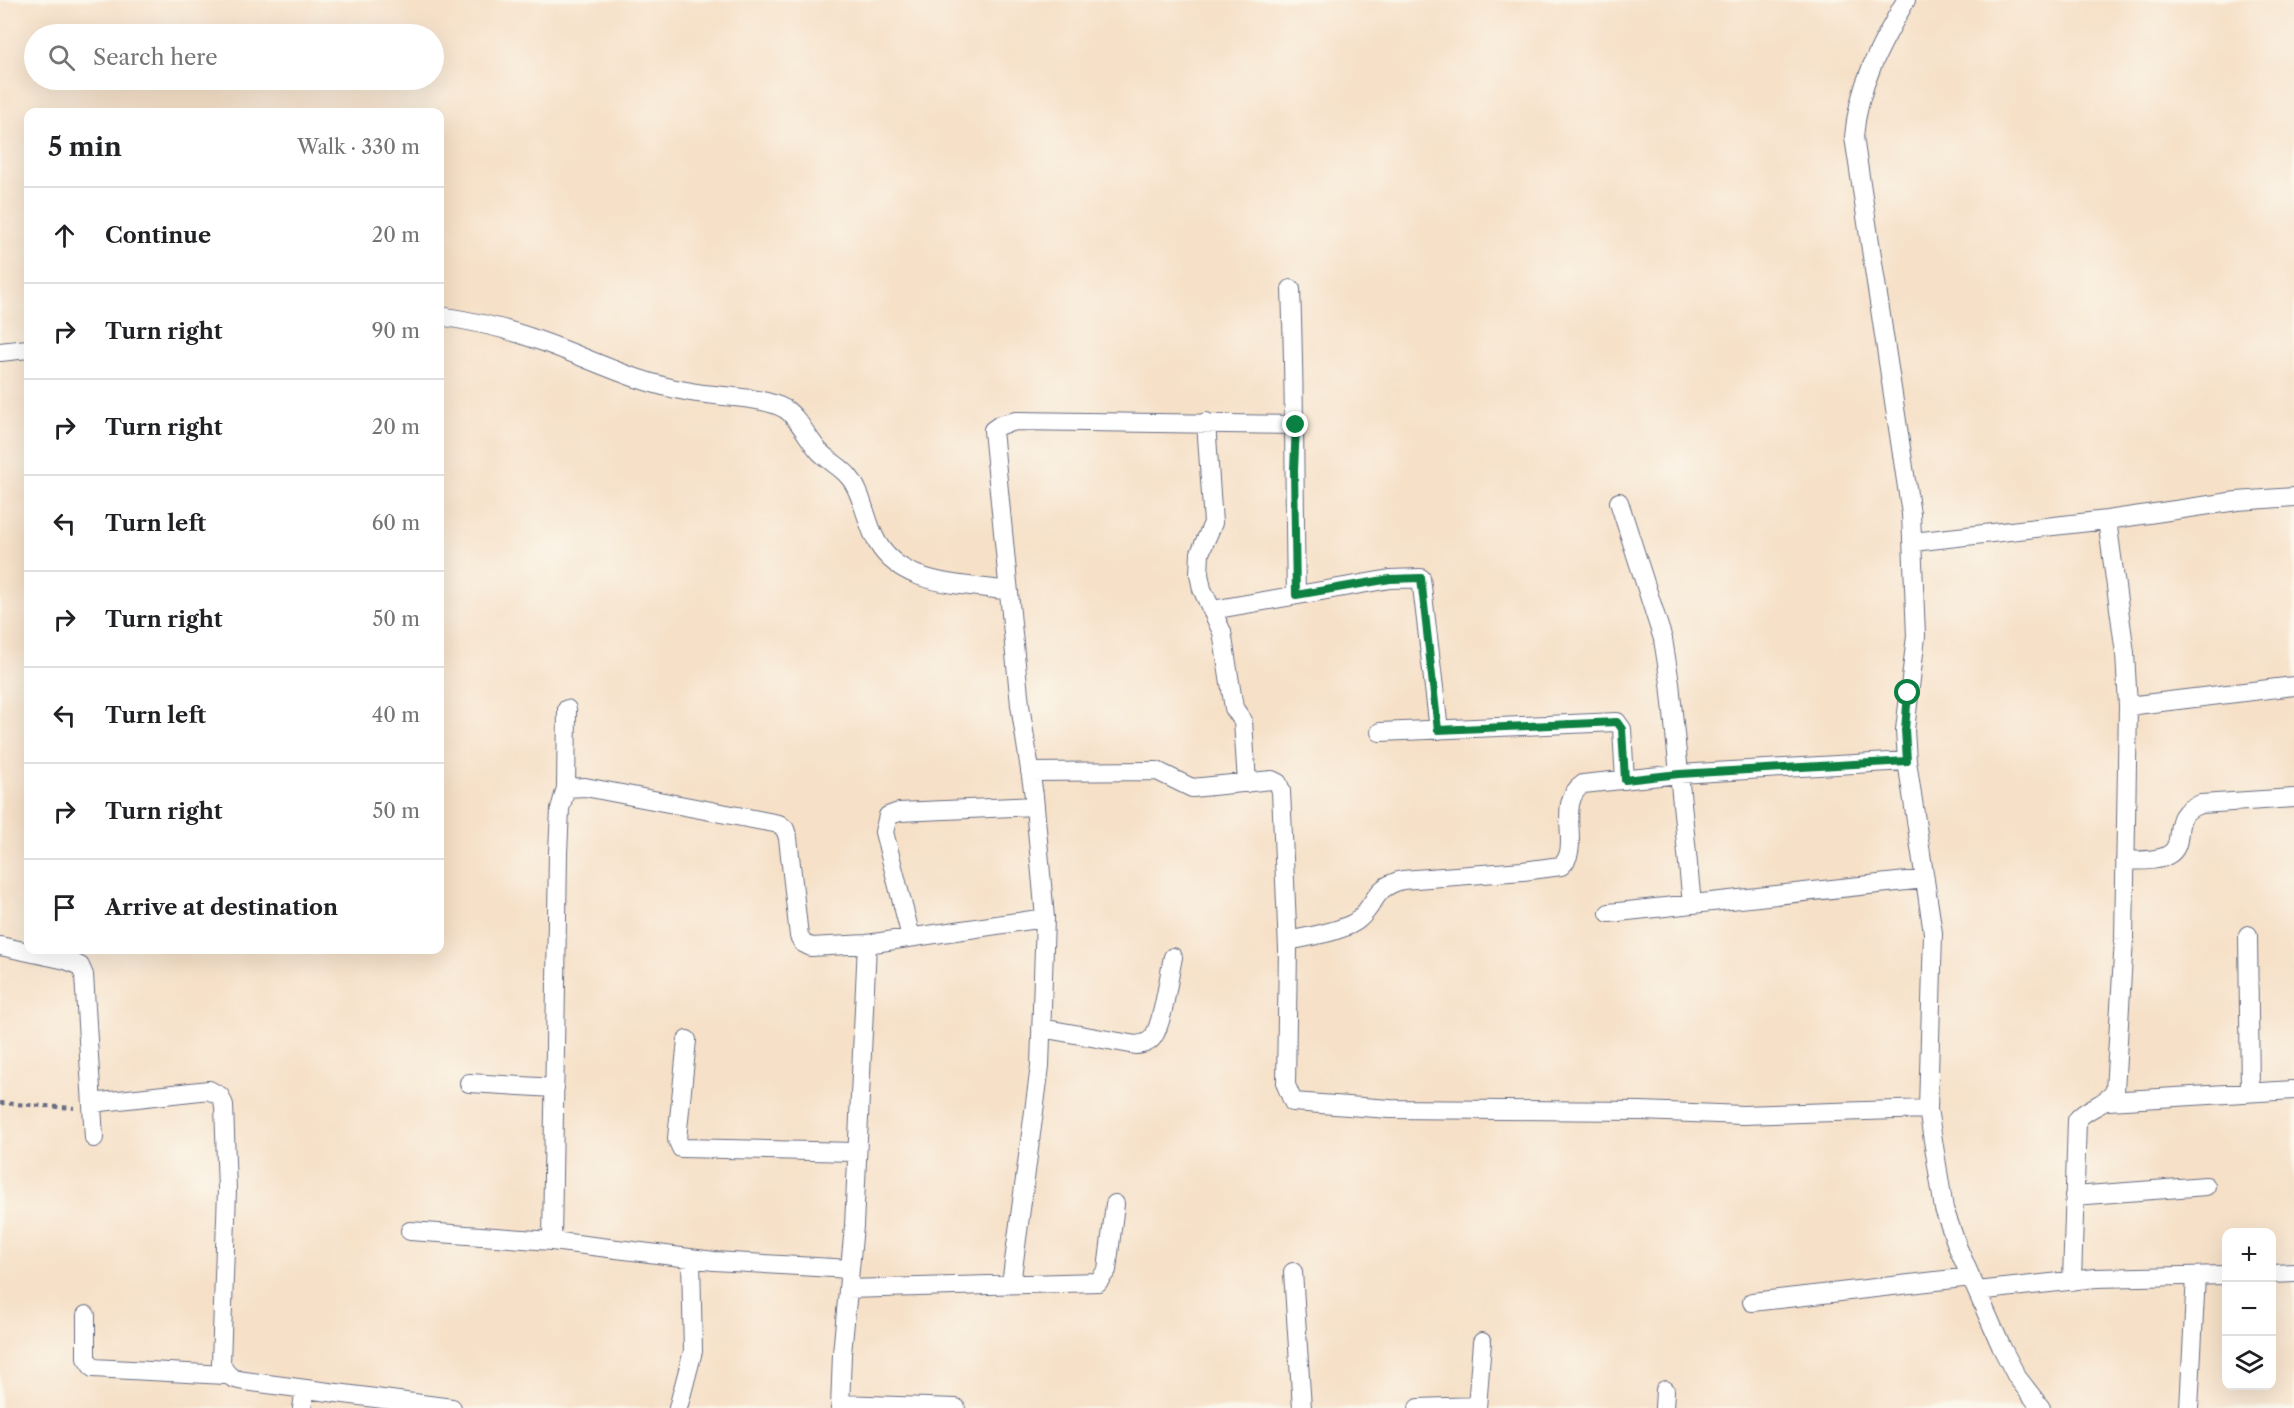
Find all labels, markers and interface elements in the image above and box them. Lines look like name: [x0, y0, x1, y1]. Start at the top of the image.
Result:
search box: [24, 24, 444, 90]
icon: search: [45, 41, 78, 74]
text: Search here: [93, 44, 218, 71]
text: 5 min: [48, 131, 122, 163]
text: Walk · 330 m: [297, 135, 420, 159]
icon: ahead: [48, 219, 81, 252]
text: Continue: [105, 222, 211, 249]
text: 20 m: [372, 223, 420, 247]
icon: right: [48, 315, 81, 348]
text: Turn right: [105, 318, 223, 345]
text: 90 m: [372, 319, 420, 343]
icon: right: [48, 411, 81, 444]
route end: [1282, 411, 1308, 437]
text: Turn right: [105, 414, 223, 441]
text: 20 m: [372, 415, 420, 439]
icon: left: [48, 507, 81, 540]
text: Turn left: [105, 510, 206, 537]
text: 60 m: [372, 511, 420, 535]
icon: right: [48, 603, 81, 636]
text: Turn right: [105, 606, 223, 633]
text: 50 m: [373, 607, 420, 631]
route start: [1894, 679, 1920, 705]
icon: left: [48, 699, 81, 732]
text: Turn left: [105, 702, 206, 729]
text: 40 m: [372, 703, 420, 727]
icon: right: [48, 795, 81, 828]
text: Turn right: [105, 798, 223, 825]
text: 50 m: [373, 799, 420, 823]
icon: arrive: [48, 891, 81, 924]
text: Arrive at destination: [105, 894, 338, 921]
map controls: [2222, 1228, 2276, 1390]
button: +: [2222, 1228, 2276, 1282]
button: −: [2222, 1282, 2276, 1336]
button: layers: [2222, 1336, 2276, 1390]

